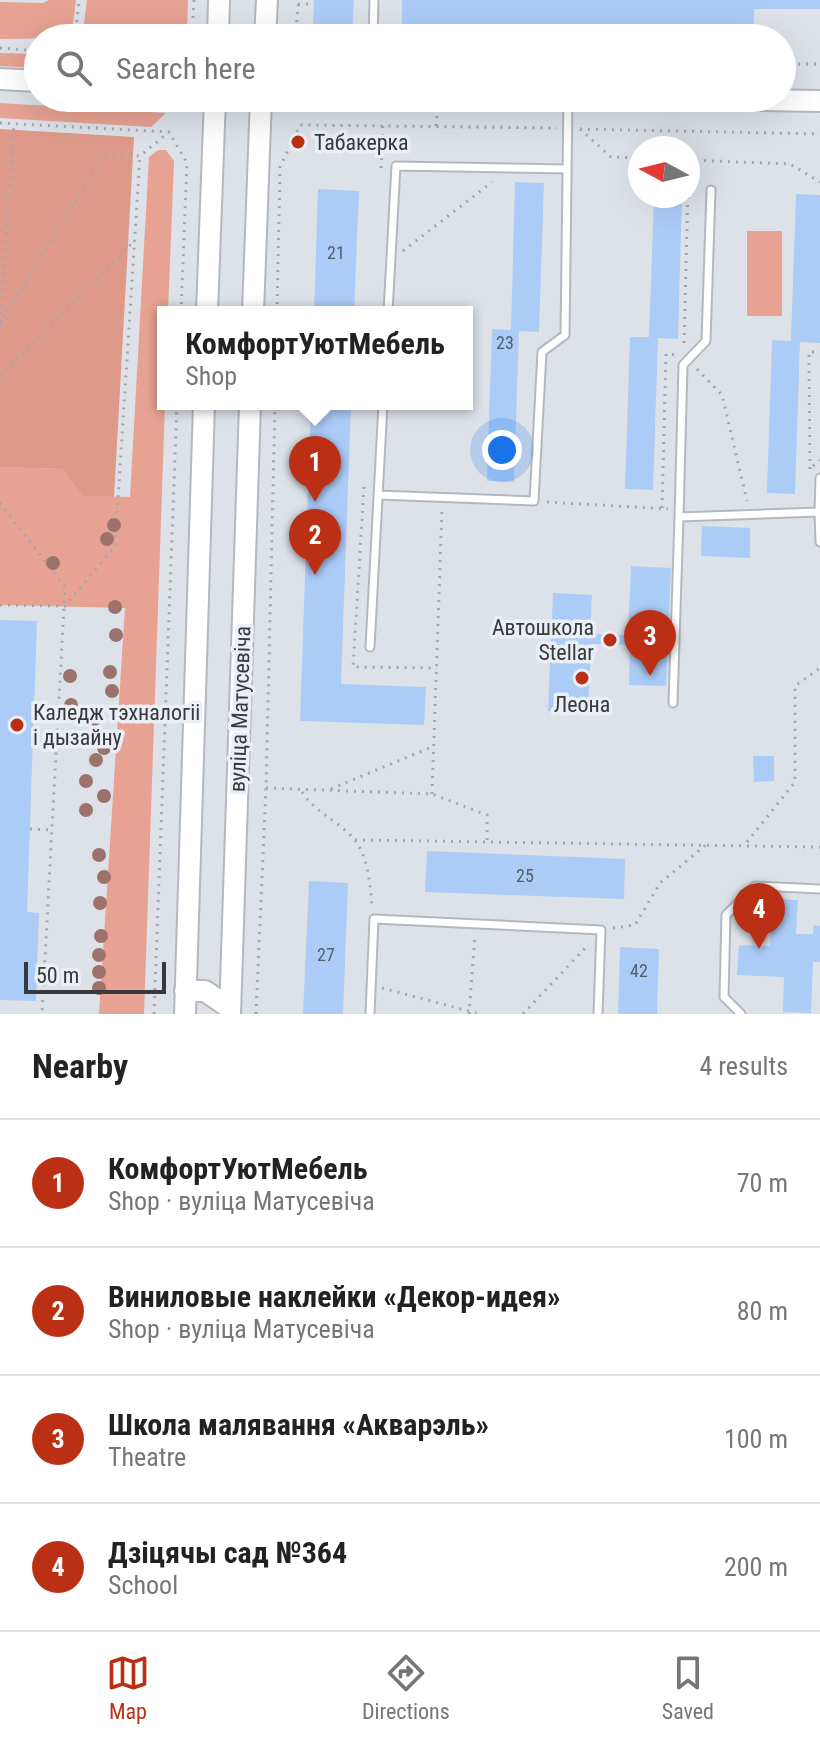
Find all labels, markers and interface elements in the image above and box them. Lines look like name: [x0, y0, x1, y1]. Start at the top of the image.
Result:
search box: [24, 24, 796, 112]
icon: search: [52, 46, 96, 90]
text: Search here: [116, 51, 256, 86]
place label: Табакерка: [314, 130, 409, 155]
marker: Табакерка: [289, 133, 307, 151]
north arrow: [628, 136, 700, 208]
house number: 21: [327, 242, 345, 263]
popup: [157, 306, 473, 410]
text: КомфортУютМебель: [185, 326, 445, 361]
house number: 23: [496, 332, 514, 353]
text: Shop: [185, 361, 237, 391]
your location: [482, 430, 522, 470]
pin: 1: [289, 436, 341, 502]
pin: 2: [289, 509, 341, 575]
pin: 3: [624, 610, 676, 676]
place label: Автошкола Stellar: [492, 615, 594, 665]
street label: вуліца Матусевіча: [225, 625, 255, 793]
marker: Автошкола Stellar: [601, 631, 619, 649]
marker: Леона: [573, 669, 591, 687]
place label: Леона: [554, 692, 610, 717]
place label: Каледж тэхналогіі і дызайну: [33, 700, 200, 750]
marker: Каледж тэхналогіі і дызайну: [8, 716, 26, 734]
house number: 25: [516, 865, 534, 886]
pin: 4: [733, 883, 785, 949]
house number: 27: [317, 944, 335, 965]
scale bar: [24, 958, 166, 994]
house number: 42: [630, 960, 648, 981]
text: 50 m: [36, 963, 79, 988]
text: Nearby: [32, 1046, 128, 1086]
text: 4 results: [699, 1051, 788, 1081]
text: КомфортУютМебель: [108, 1151, 367, 1186]
text: 1: [51, 1168, 65, 1198]
text: 70 m: [737, 1168, 788, 1198]
text: Shop · вуліца Матусевіча: [108, 1186, 375, 1216]
text: Виниловые наклейки «Декор-идея»: [108, 1279, 560, 1314]
text: 2: [51, 1296, 65, 1326]
text: 80 m: [737, 1296, 788, 1326]
text: Shop · вуліца Матусевіча: [108, 1314, 375, 1344]
text: Школа малявання «Акварэль»: [108, 1407, 489, 1442]
text: 3: [51, 1424, 65, 1454]
text: 100 m: [724, 1424, 788, 1454]
text: Theatre: [108, 1442, 186, 1472]
text: Дзіцячы сад №364: [108, 1535, 347, 1570]
text: 4: [51, 1552, 65, 1582]
text: 200 m: [724, 1552, 788, 1582]
text: School: [108, 1570, 178, 1600]
tab: Map: [106, 1651, 150, 1724]
tab: Directions: [362, 1651, 450, 1724]
tab: Saved: [662, 1651, 714, 1724]

